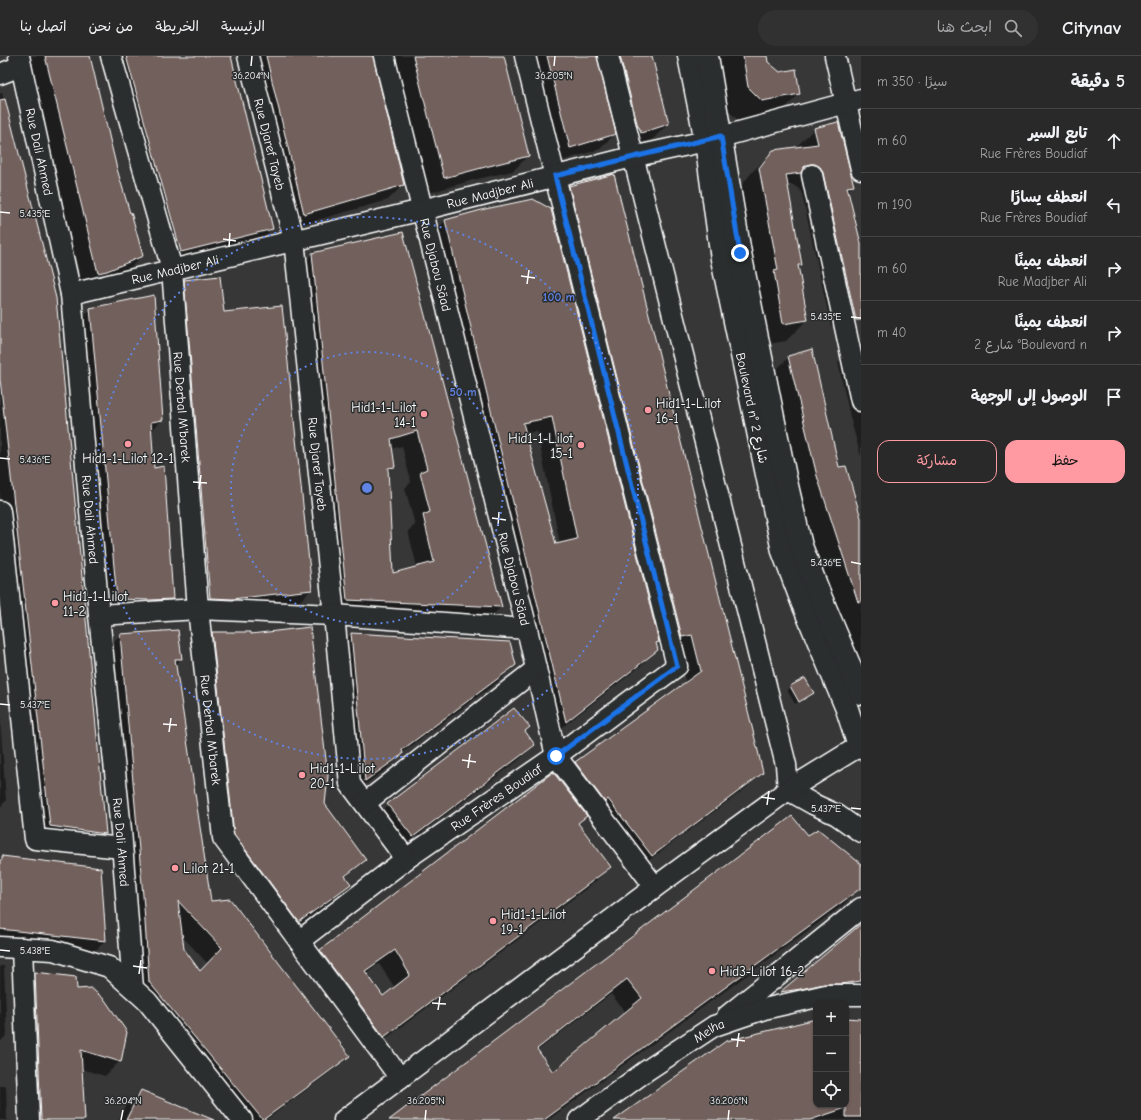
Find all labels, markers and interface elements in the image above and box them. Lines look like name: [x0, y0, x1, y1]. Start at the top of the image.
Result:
search box: [758, 10, 1038, 46]
icon: search: [1002, 17, 1024, 39]
text: Citynav: [1062, 17, 1121, 39]
text: اتصل بنا: [20, 18, 67, 35]
text: من نحن: [89, 18, 133, 35]
text: الخريطة: [155, 18, 199, 35]
text: الرئيسية: [221, 18, 265, 35]
text: ابحث هنا: [937, 18, 992, 36]
text: 36.204°N: [232, 70, 270, 82]
text: 36.205°N: [535, 70, 573, 82]
text: 5 دقيقة: [1071, 72, 1125, 91]
text: سيرًا · 350 m: [877, 74, 947, 89]
street label: Rue Djaref Tayeb: [251, 97, 289, 192]
street label: Rue Dali Ahmed: [23, 107, 57, 197]
text: تابع السير: [1028, 124, 1087, 142]
icon: ahead: [1103, 130, 1125, 152]
text: 60 m: [877, 133, 907, 148]
text: Rue Frères Boudiaf: [980, 146, 1087, 161]
street label: Rue Madjber Ali: [445, 175, 535, 211]
text: انعطف يسارًا: [1011, 188, 1087, 206]
icon: left: [1103, 194, 1125, 216]
text: 190 m: [877, 197, 912, 212]
text: 5.435°E: [20, 208, 50, 220]
text: Rue Frères Boudiaf: [980, 210, 1087, 225]
street label: Rue Djabou Säad: [417, 216, 455, 313]
route end: [731, 244, 749, 262]
street label: Rue Madjber Ali: [130, 251, 220, 287]
text: انعطف يمينًا: [1015, 252, 1087, 270]
icon: right: [1103, 258, 1125, 280]
text: 60 m: [877, 261, 907, 276]
text: Rue Madjber Ali: [998, 274, 1087, 289]
text: 100 m: [543, 290, 575, 304]
text: 5.435°E: [811, 311, 841, 323]
text: انعطف يمينًا: [1015, 313, 1087, 331]
icon: right: [1103, 322, 1125, 344]
text: 40 m: [877, 325, 906, 340]
text: Boulevard n° شارع 2: [974, 337, 1087, 352]
street label: Rue Derbal M'barek: [171, 351, 194, 464]
street label: Boulevard n° شارع 2: [731, 351, 771, 465]
text: 50 m: [449, 385, 477, 399]
icon: arrive: [1103, 386, 1125, 408]
text: الوصول إلى الوجهة: [971, 387, 1087, 405]
place label: Hid1-1-L.ilot 16-1: [656, 396, 722, 426]
place label: Hid1-1-L.ilot 14-1: [351, 400, 417, 430]
marker: Hid1-1-L.ilot 16-1: [643, 405, 653, 415]
marker: Hid1-1-L.ilot 14-1: [419, 409, 429, 419]
street label: Rue Djaref Tayeb: [305, 416, 330, 512]
place label: Hid1-1-L.ilot 15-1: [508, 431, 574, 461]
marker: Hid1-1-L.ilot 12-1: [123, 439, 133, 449]
marker: Hid1-1-L.ilot 15-1: [576, 440, 586, 450]
button: مشاركة: [877, 440, 997, 483]
button: حفظ: [1005, 440, 1125, 483]
place label: Hid1-1-L.ilot 12-1: [82, 451, 174, 466]
text: 5.436°E: [20, 454, 50, 466]
street label: Rue Dali Ahmed: [79, 475, 102, 565]
centre of rings: [360, 481, 374, 495]
street label: Rue Djabou Säad: [496, 531, 533, 627]
text: 5.436°E: [811, 557, 841, 569]
place label: Hid1-1-L.ilot 11-2: [63, 589, 129, 619]
marker: Hid1-1-L.ilot 11-2: [50, 598, 60, 608]
street label: Rue Derbal M'barek: [198, 674, 225, 786]
text: 5.437°E: [20, 699, 50, 711]
route start: [547, 747, 565, 765]
street label: Rue Frères Boudiaf: [448, 760, 546, 834]
place label: Hid1-1-L.ilot 20-1: [310, 761, 376, 791]
marker: Hid1-1-L.ilot 20-1: [297, 770, 307, 780]
street label: Rue Dali Ahmed: [110, 797, 133, 887]
text: 5.437°E: [811, 803, 841, 815]
place label: L.ilot 21-1: [183, 861, 234, 876]
marker: L.ilot 21-1: [170, 863, 180, 873]
place label: Hid1-1-L.ilot 19-1: [501, 907, 567, 937]
marker: Hid1-1-L.ilot 19-1: [488, 916, 498, 926]
text: 5.438°E: [20, 945, 50, 957]
place label: Hid3-L.ilot 16-2: [720, 964, 805, 979]
marker: Hid3-L.ilot 16-2: [707, 966, 717, 976]
map controls: [813, 1000, 849, 1108]
button: +: [813, 1000, 849, 1036]
street label: Melha: [690, 1016, 726, 1045]
button: −: [813, 1036, 849, 1072]
button: locate: [813, 1072, 849, 1108]
text: 36.204°N: [104, 1095, 142, 1107]
text: 36.205°N: [407, 1095, 445, 1107]
text: 36.206°N: [710, 1095, 748, 1107]

